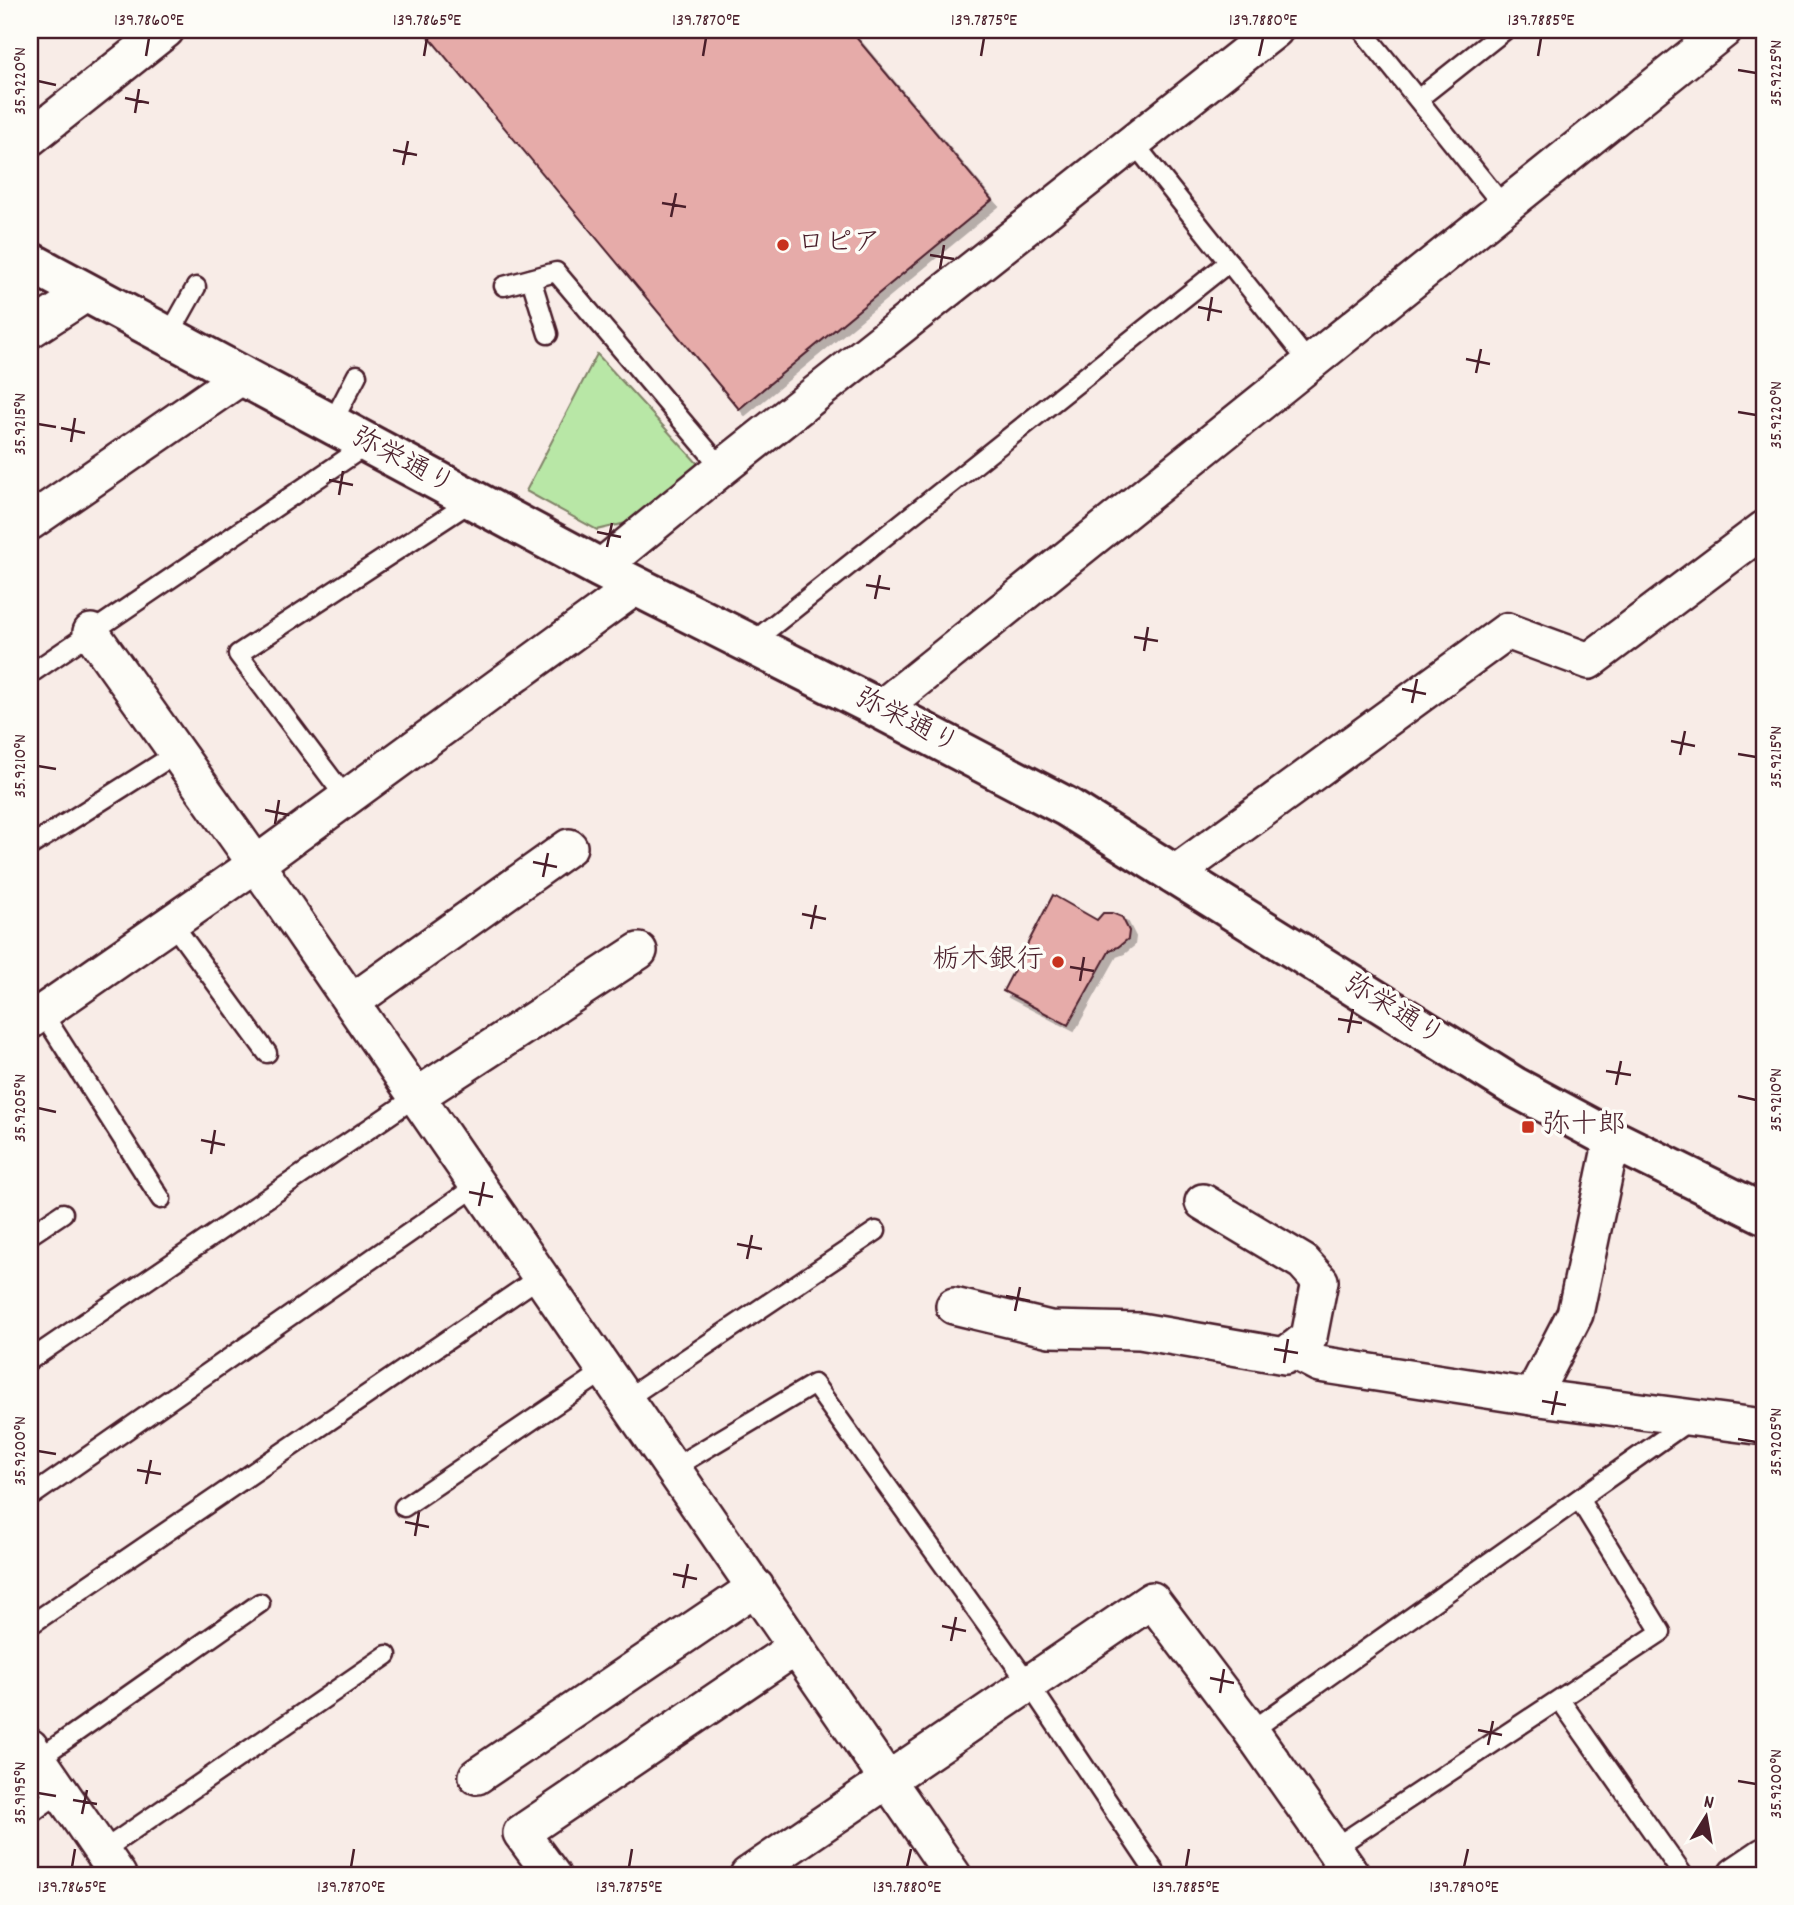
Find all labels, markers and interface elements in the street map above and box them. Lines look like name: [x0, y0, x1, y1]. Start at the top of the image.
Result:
text: 139.7860°E: [114, 9, 184, 34]
text: 139.7865°E: [393, 9, 461, 34]
text: 139.7870°E: [672, 9, 740, 34]
text: 139.7875°E: [951, 9, 1017, 34]
text: 139.7880°E: [1229, 9, 1297, 34]
text: 139.7885°E: [1508, 9, 1574, 34]
text: 35.9225°N: [1765, 40, 1790, 106]
text: 35.9220°N: [9, 47, 34, 115]
place label: ロピア: [797, 225, 881, 265]
marker: ロピア: [775, 237, 791, 253]
text: 35.9220°N: [1765, 381, 1790, 449]
text: 35.9215°N: [9, 393, 34, 455]
street label: 弥栄通り: [343, 419, 461, 507]
street label: 弥栄通り: [847, 680, 965, 766]
text: 35.9215°N: [1765, 726, 1790, 788]
text: 35.9210°N: [9, 734, 34, 798]
place label: 栃木銀行: [932, 942, 1044, 982]
marker: 栃木銀行: [1050, 954, 1066, 970]
street label: 弥栄通り: [1335, 965, 1451, 1059]
text: 35.9210°N: [1765, 1068, 1790, 1132]
text: 35.9205°N: [9, 1074, 34, 1142]
place label: 弥十郎: [1542, 1107, 1626, 1147]
marker: 弥十郎: [1520, 1119, 1536, 1135]
text: 35.9205°N: [1765, 1408, 1790, 1476]
text: 35.9200°N: [9, 1416, 34, 1486]
text: 35.9200°N: [1765, 1749, 1790, 1819]
text: 35.9195°N: [9, 1762, 34, 1824]
north arrow: [1672, 1783, 1742, 1853]
text: N: [1701, 1790, 1716, 1818]
text: 139.7865°E: [38, 1876, 106, 1901]
text: 139.7870°E: [317, 1876, 385, 1901]
text: 139.7875°E: [596, 1876, 662, 1901]
text: 139.7880°E: [873, 1876, 941, 1901]
text: 139.7885°E: [1153, 1876, 1219, 1901]
text: 139.7890°E: [1429, 1876, 1499, 1901]

